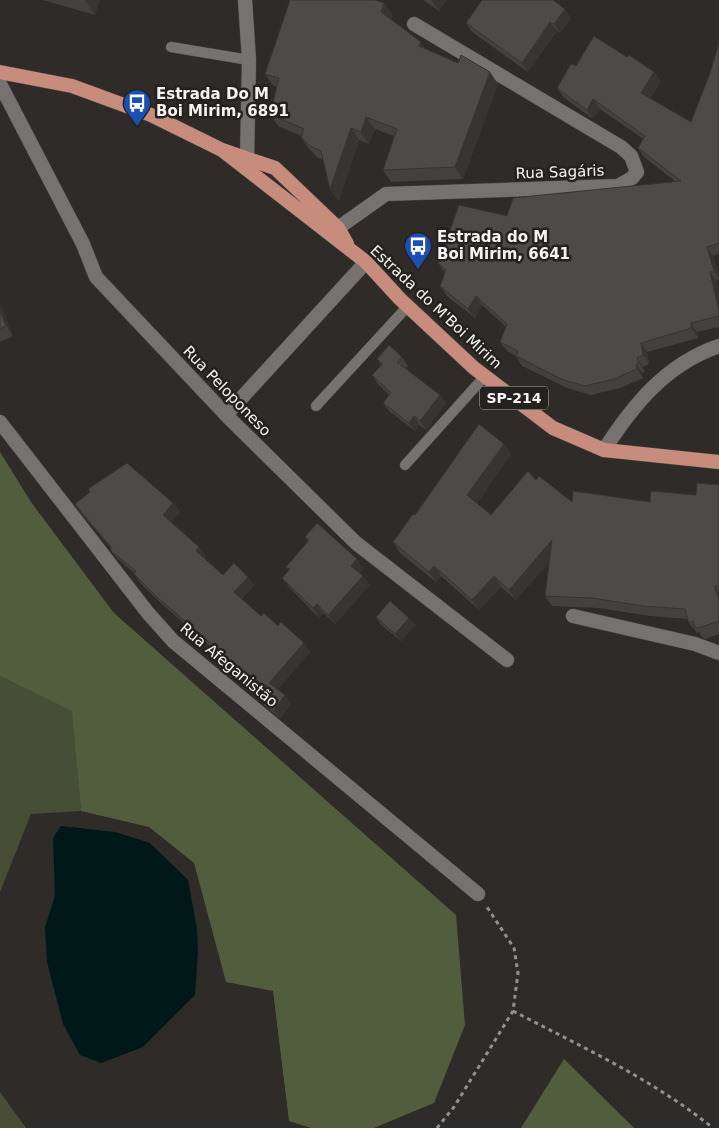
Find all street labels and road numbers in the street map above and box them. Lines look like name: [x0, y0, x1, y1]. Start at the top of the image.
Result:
street label: Rua Sagáris: [515, 161, 605, 183]
street label: Estrada do M'Boi Mirim: [367, 241, 505, 373]
street label: Rua Peloponeso: [179, 342, 275, 440]
road number: SP-214: [480, 386, 548, 409]
street label: Rua Afeganistão: [177, 619, 281, 711]

